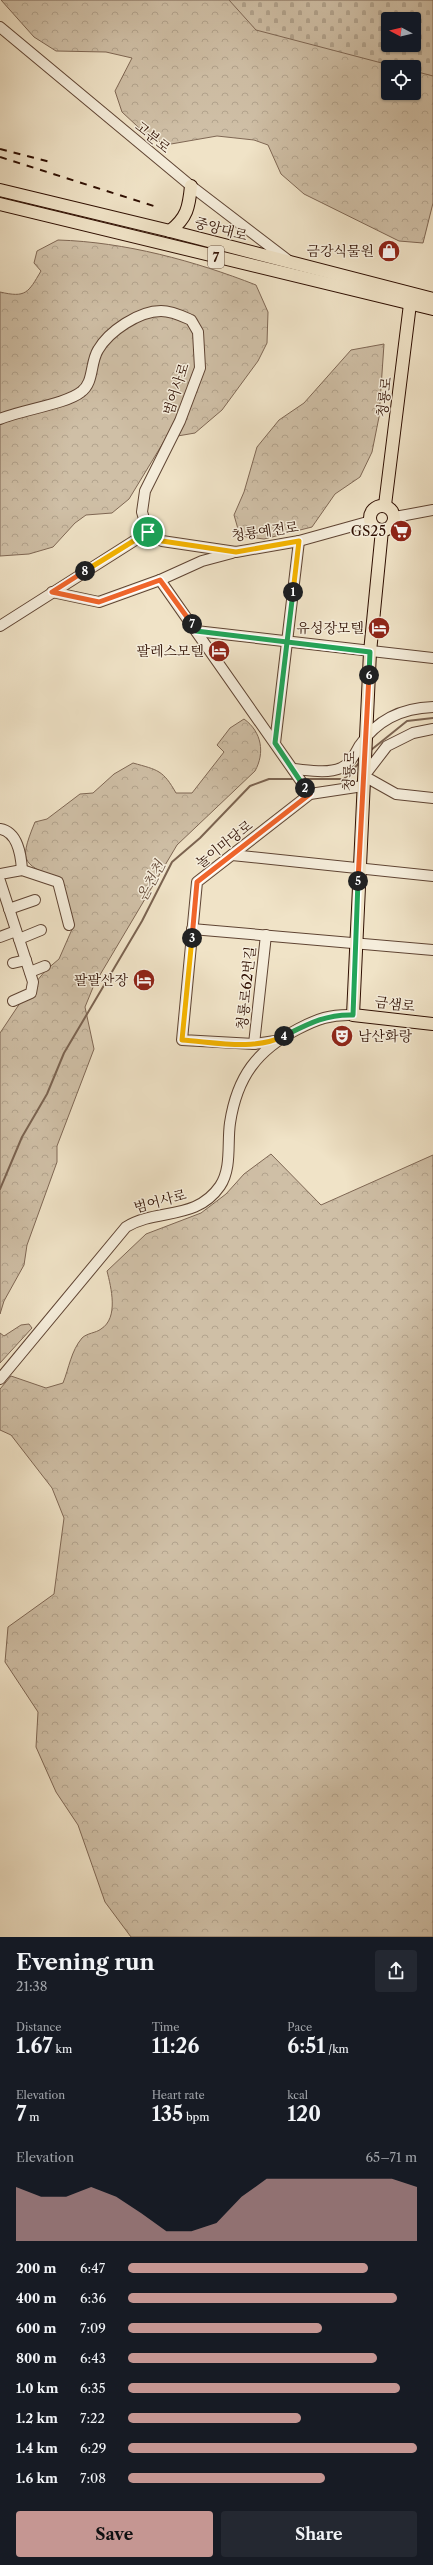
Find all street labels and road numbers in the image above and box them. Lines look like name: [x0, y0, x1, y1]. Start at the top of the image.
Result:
street label: 고분로: [132, 117, 175, 157]
street label: 중앙대로: [193, 213, 250, 245]
road number: 7: [208, 246, 224, 268]
street label: 범어사로: [159, 360, 193, 418]
street label: 청룡로: [373, 375, 395, 418]
street label: 청룡예전로: [230, 517, 300, 545]
street label: 청룡로: [339, 750, 359, 792]
street label: 놀이마당로: [192, 816, 257, 872]
street label: 청룡로62번길: [233, 945, 259, 1031]
street label: 금샘로: [374, 993, 417, 1015]
street label: 범어사로: [132, 1185, 189, 1217]

